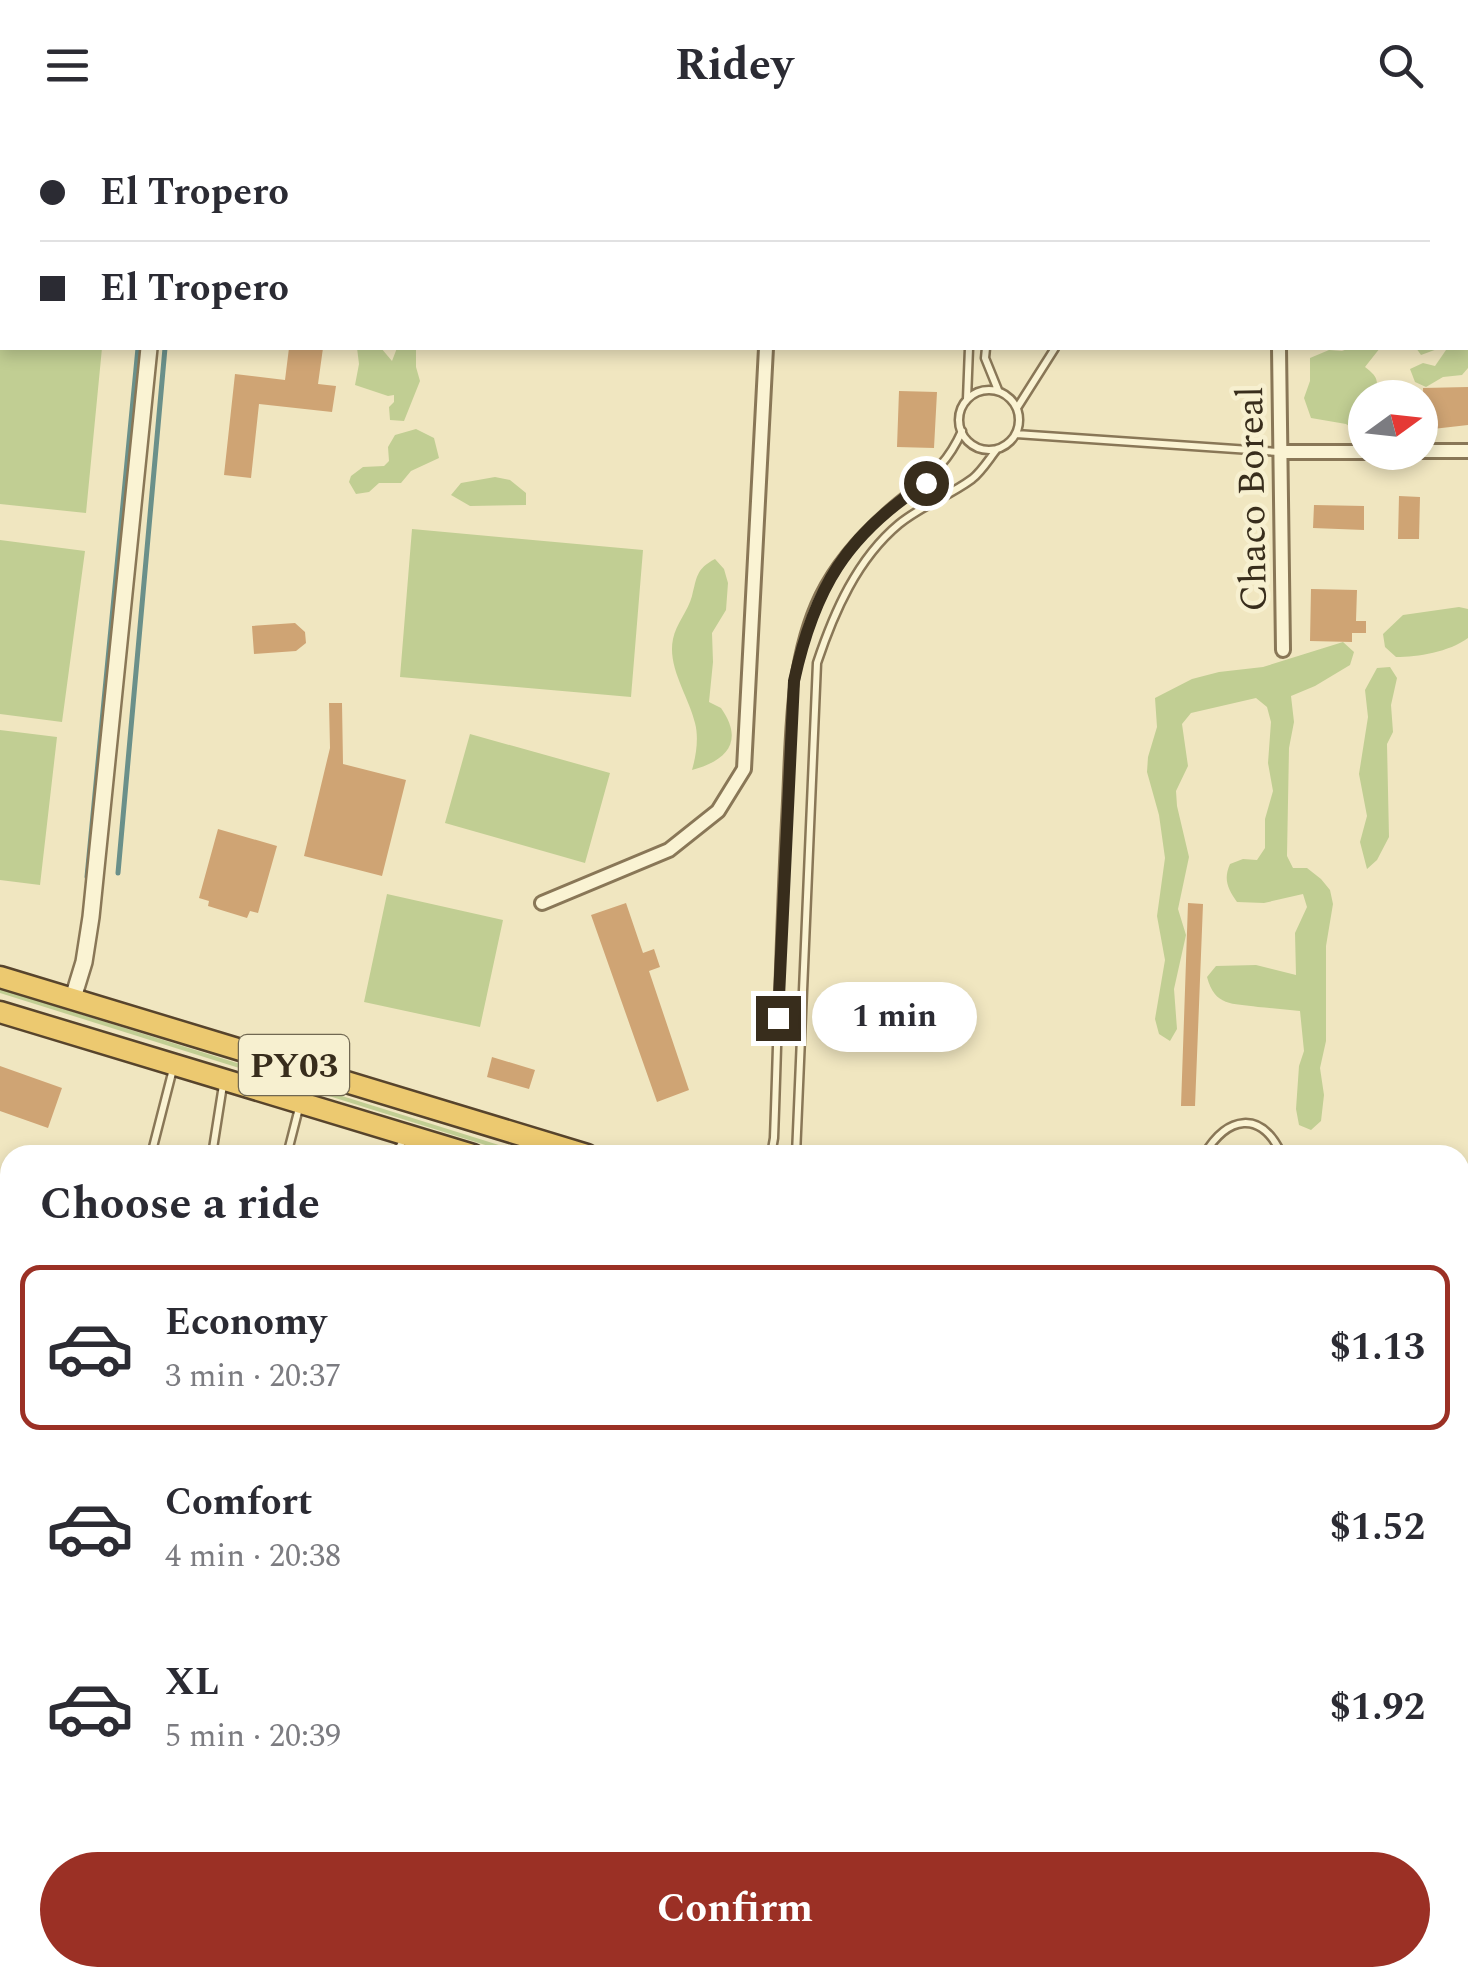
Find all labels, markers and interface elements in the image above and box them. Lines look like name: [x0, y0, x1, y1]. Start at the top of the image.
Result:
text: Ridey: [675, 31, 793, 100]
icon: menu: [40, 38, 95, 93]
icon: search: [1373, 38, 1428, 93]
text: El Tropero: [100, 164, 289, 222]
text: El Tropero: [100, 260, 289, 318]
north arrow: [1348, 380, 1438, 470]
map controls: [1348, 380, 1438, 470]
street label: Chaco Boreal: [1222, 386, 1284, 612]
route start: [904, 461, 949, 506]
callout: 1 min: [813, 983, 978, 1053]
text: 1 min: [852, 992, 937, 1041]
route end: [756, 996, 801, 1041]
road number: PY03: [239, 1035, 349, 1095]
text: Choose a ride: [40, 1170, 320, 1239]
text: Economy: [165, 1294, 326, 1352]
icon: car: [45, 1303, 135, 1393]
text: $1.13: [1330, 1319, 1425, 1377]
text: 3 min · 20:37: [165, 1352, 341, 1401]
text: Comfort: [165, 1474, 312, 1532]
icon: car: [45, 1483, 135, 1573]
text: $1.52: [1330, 1499, 1425, 1557]
text: 4 min · 20:38: [165, 1532, 341, 1581]
text: XL: [165, 1654, 219, 1712]
icon: car: [45, 1663, 135, 1753]
text: $1.92: [1330, 1679, 1425, 1737]
text: 5 min · 20:39: [165, 1712, 341, 1761]
button: Confirm: [40, 1852, 1430, 1967]

